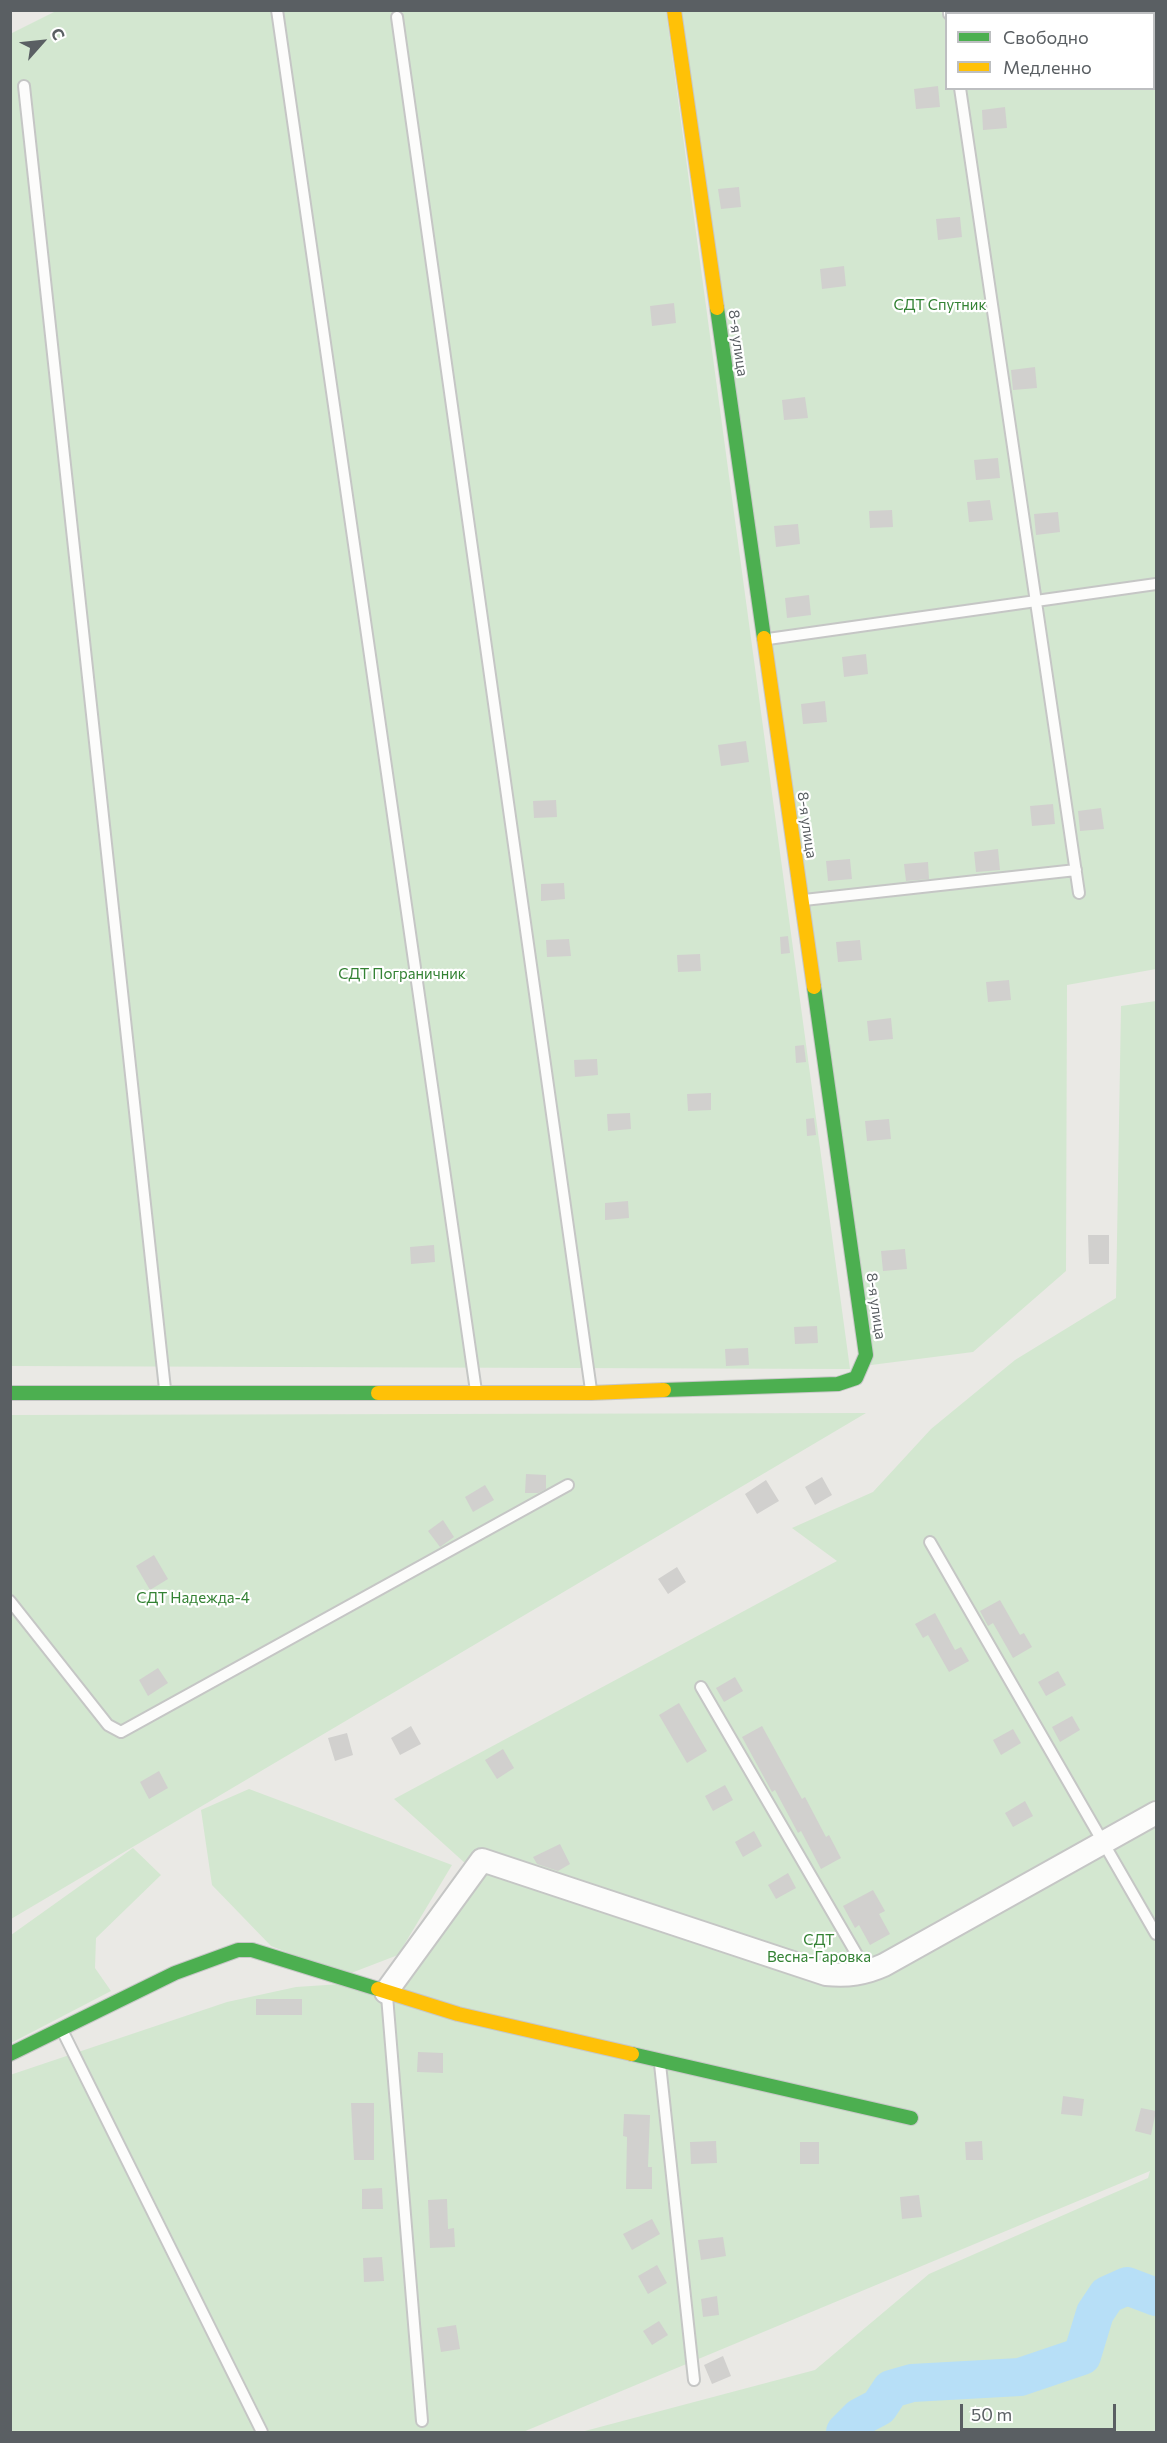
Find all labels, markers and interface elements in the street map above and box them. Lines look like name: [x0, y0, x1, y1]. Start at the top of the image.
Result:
north arrow: [12, 12, 72, 72]
legend: [945, 12, 1155, 90]
text: С: [48, 24, 69, 43]
text: Свободно: [1003, 26, 1089, 48]
text: Медленно: [1003, 56, 1092, 78]
park label: СДТ Спутник: [894, 296, 986, 314]
street label: 8-я улица: [724, 308, 752, 378]
street label: 8-я улица: [793, 790, 821, 860]
park label: СДТ Пограничник: [338, 965, 466, 983]
street label: 8-я улица: [862, 1271, 890, 1341]
park label: СДТ Надежда-4: [136, 1589, 250, 1607]
park label: СДТ Весна-Гаровка: [767, 1931, 871, 1966]
scale bar: [963, 2392, 1119, 2430]
text: 50 m: [971, 2403, 1012, 2425]

